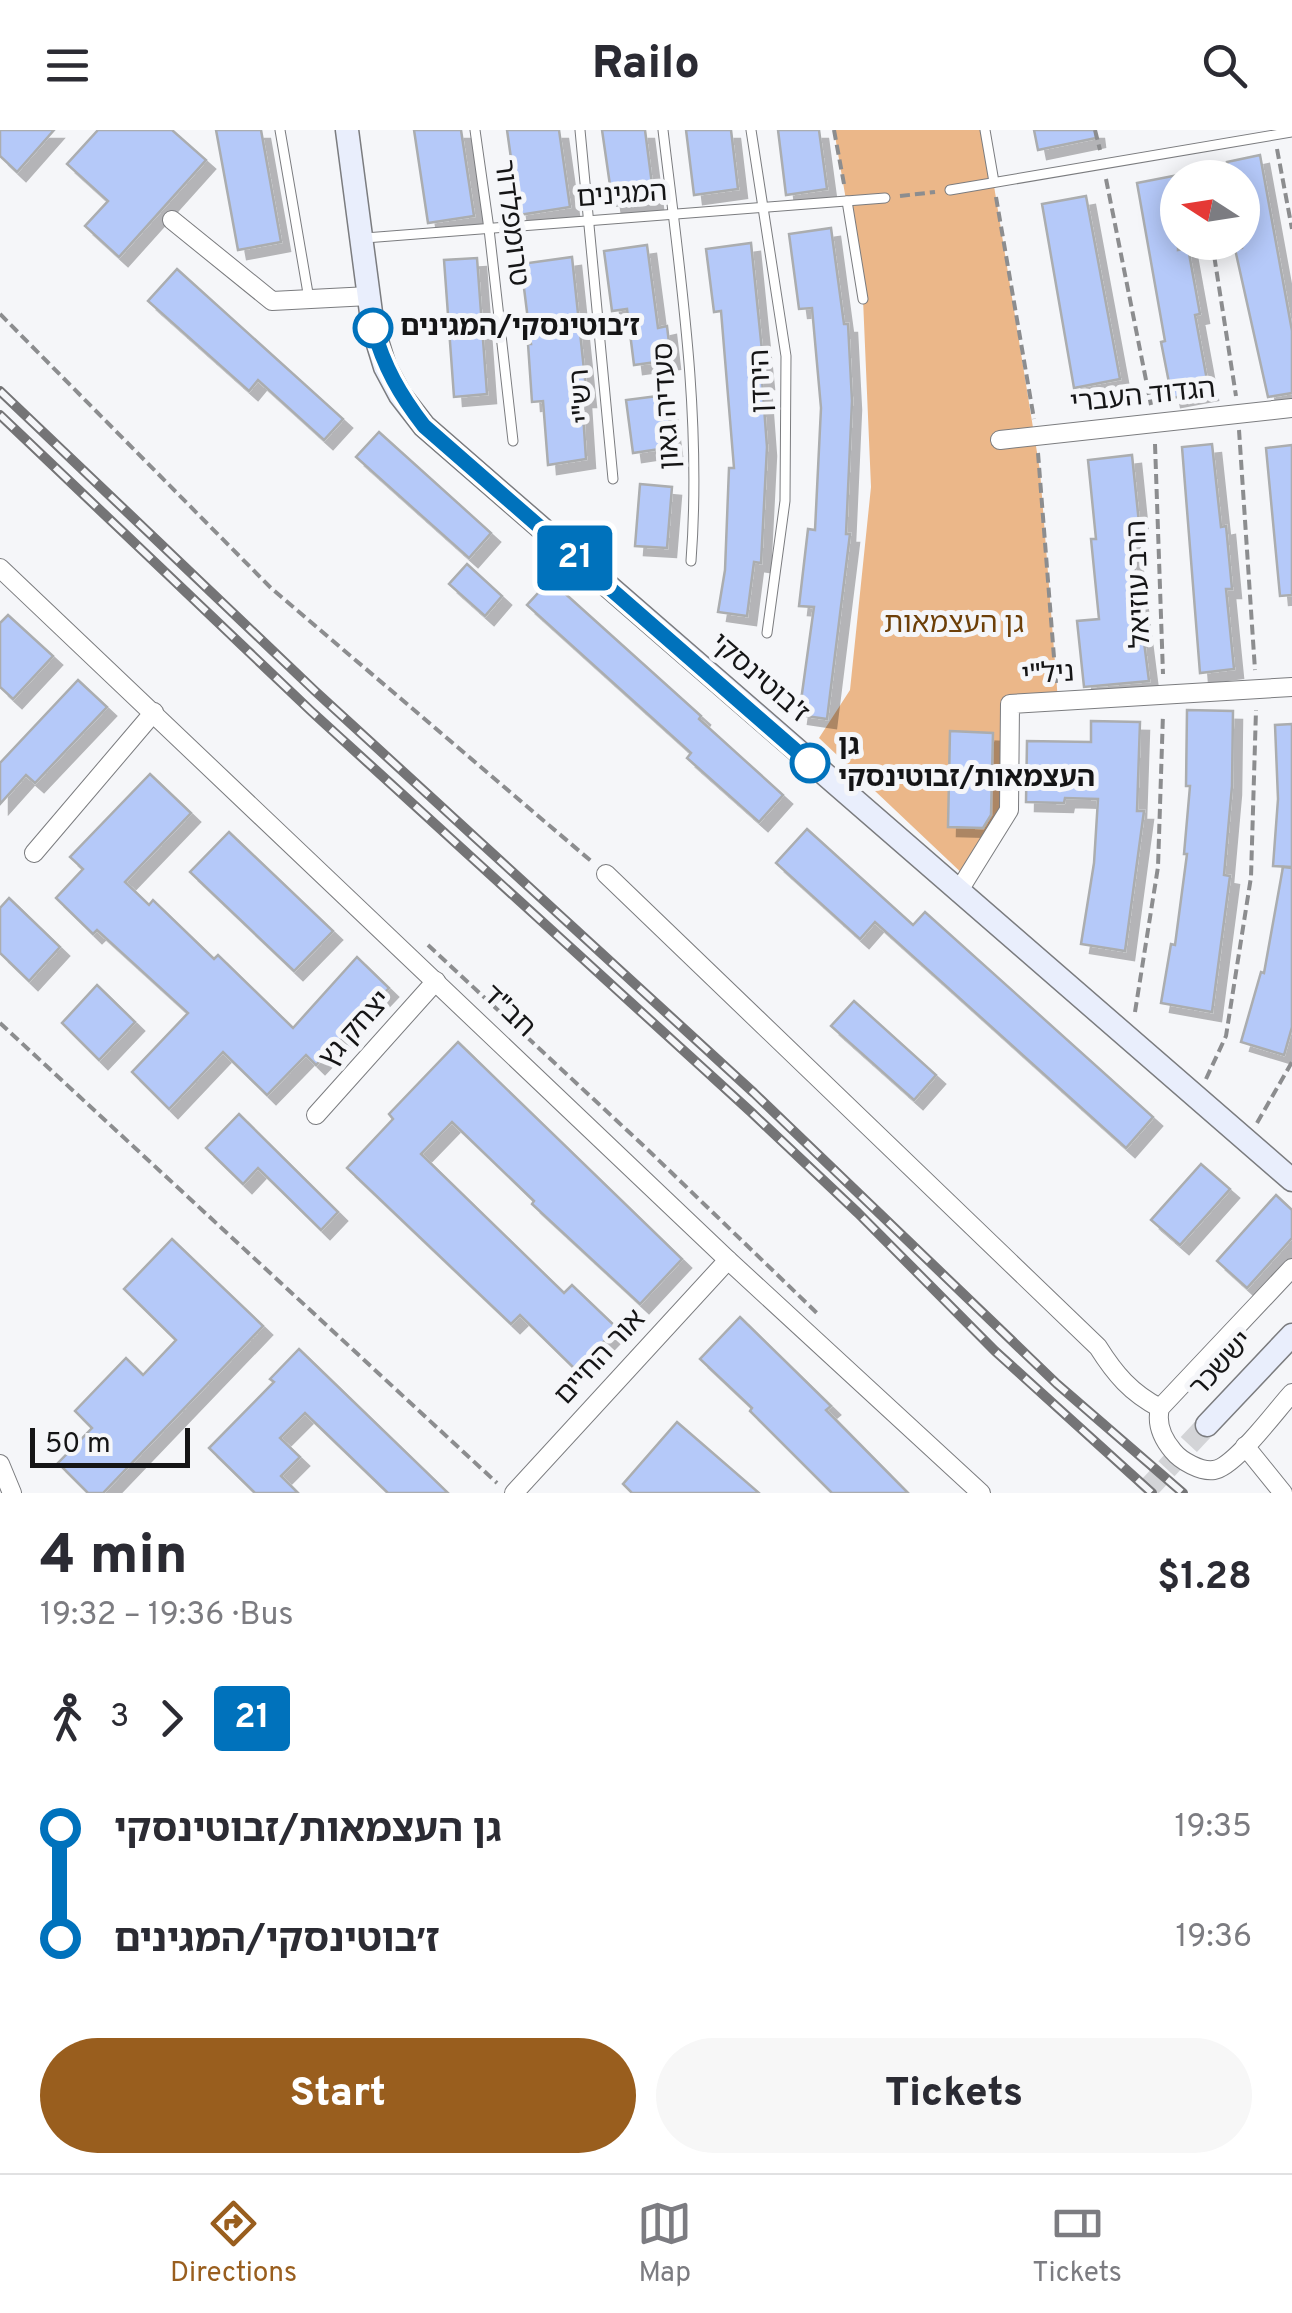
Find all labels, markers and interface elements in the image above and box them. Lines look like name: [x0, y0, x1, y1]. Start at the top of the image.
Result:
text: Railo: [592, 37, 700, 94]
icon: menu: [40, 38, 95, 93]
icon: search: [1197, 38, 1252, 93]
street label: טרומפלדור: [484, 158, 536, 288]
north arrow: [1160, 160, 1260, 260]
map controls: [1160, 160, 1260, 260]
street label: המגינים: [576, 175, 668, 217]
marker: ז׳בוטינסקי/המגינים: [354, 309, 392, 347]
place label: ז׳בוטינסקי/המגינים: [400, 310, 640, 346]
street label: סעדיה גאון: [647, 341, 689, 471]
street label: הירדן: [743, 348, 781, 414]
street label: רש"י: [563, 367, 603, 425]
street label: הגדוד העברי: [1069, 371, 1217, 423]
street label: הרב עוזיאל: [1120, 519, 1160, 649]
line badge: 21: [530, 526, 620, 590]
text: 21: [557, 536, 593, 580]
park label: גן העצמאות: [884, 607, 1024, 643]
street label: ז'בוטינסקי: [702, 626, 816, 732]
street label: ניל"י: [1020, 655, 1076, 695]
place label: גן העצמאות/זבוטינסקי: [838, 729, 1095, 797]
marker: גן העצמאות/זבוטינסקי: [791, 744, 829, 782]
street label: חב"ד: [474, 978, 542, 1046]
street label: יצחק גץ: [312, 984, 400, 1076]
street label: אור החיים: [548, 1303, 654, 1413]
street label: יששכר: [1182, 1324, 1262, 1406]
scale bar: [30, 1423, 190, 1468]
text: 50 m: [45, 1427, 111, 1463]
text: 4 min: [40, 1523, 188, 1593]
text: $1.28: [1157, 1554, 1252, 1603]
text: 19:32 – 19:36 · Bus: [40, 1596, 293, 1636]
icon: walk: [40, 1691, 95, 1746]
icon: forward: [144, 1691, 199, 1746]
text: 21: [234, 1696, 270, 1740]
text: 3: [110, 1698, 129, 1738]
text: גן העצמאות/זבוטינסקי: [114, 1807, 502, 1856]
text: 19:35: [1175, 1808, 1252, 1848]
text: ז׳בוטינסקי/המגינים: [114, 1917, 440, 1966]
text: 19:36: [1175, 1918, 1252, 1958]
button: Start: [40, 2038, 636, 2153]
button: Tickets: [656, 2038, 1252, 2153]
tab: Directions: [170, 2196, 297, 2292]
tab: Map: [637, 2196, 692, 2292]
tab: Tickets: [1032, 2196, 1122, 2292]

